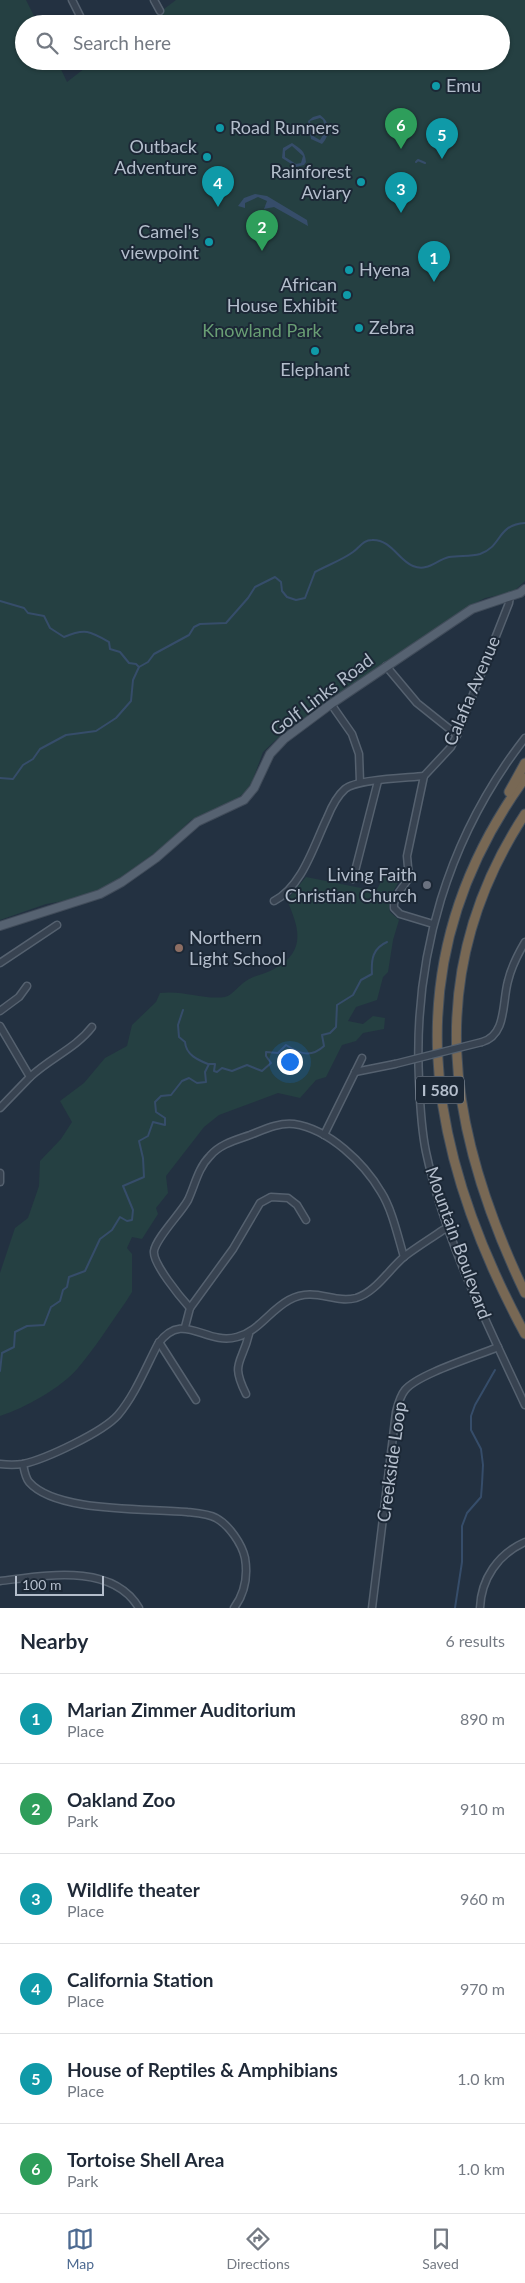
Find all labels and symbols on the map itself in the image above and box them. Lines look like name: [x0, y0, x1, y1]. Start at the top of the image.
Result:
place label: Emu: [446, 74, 481, 96]
marker: Emu: [430, 80, 442, 92]
pin: 6: [385, 108, 417, 149]
place label: Road Runners: [230, 116, 340, 138]
pin: 5: [426, 118, 458, 159]
marker: Road Runners: [214, 122, 226, 134]
place label: Outback Adventure: [114, 135, 198, 178]
marker: Outback Adventure: [201, 151, 213, 163]
place label: Rainforest Aviary: [271, 160, 352, 203]
pin: 4: [202, 166, 234, 207]
pin: 3: [385, 172, 417, 213]
marker: Rainforest Aviary: [355, 176, 367, 188]
pin: 2: [246, 210, 278, 251]
place label: Camel's viewpoint: [121, 220, 200, 263]
marker: Camel's viewpoint: [203, 236, 215, 248]
pin: 1: [418, 241, 450, 282]
place label: Hyena: [359, 258, 410, 280]
marker: Hyena: [343, 264, 355, 276]
place label: African House Exhibit: [227, 273, 338, 316]
marker: African House Exhibit: [341, 289, 353, 301]
place label: Zebra: [369, 316, 414, 338]
park label: Knowland Park: [202, 319, 322, 341]
marker: Zebra: [353, 322, 365, 334]
marker: Elephant: [309, 345, 321, 357]
place label: Elephant: [280, 358, 350, 380]
street label: Calafia Avenue: [438, 633, 504, 749]
street label: Golf Links Road: [266, 648, 377, 740]
place label: Living Faith Christian Church: [285, 863, 417, 906]
marker: Living Faith Christian Church: [421, 879, 433, 891]
place label: Northern Light School: [189, 926, 286, 969]
marker: Northern Light School: [173, 942, 185, 954]
your location: [277, 1049, 303, 1075]
road number: I 580: [416, 1076, 464, 1104]
street label: Mountain Boulevard: [421, 1163, 497, 1322]
street label: Creekside Loop: [372, 1400, 410, 1524]
scale bar: [15, 1573, 104, 1596]

